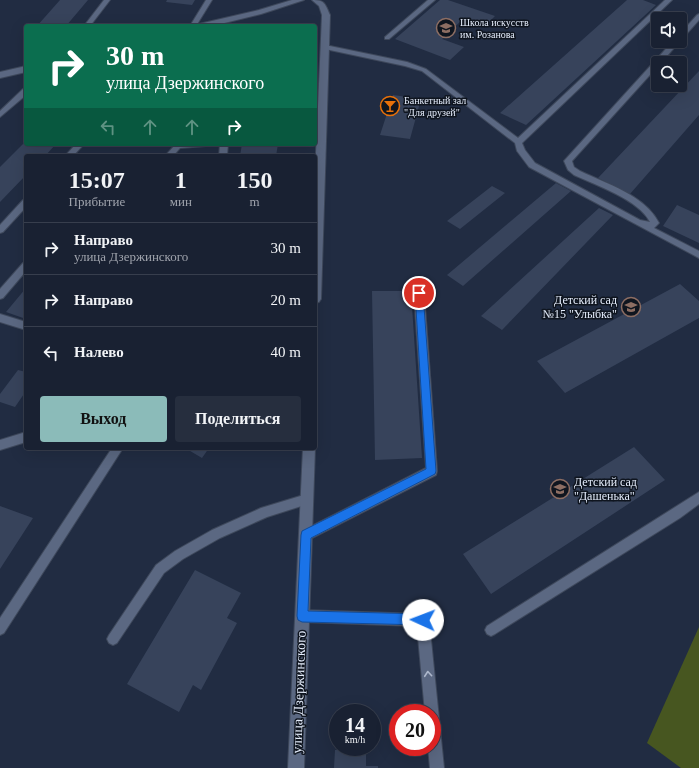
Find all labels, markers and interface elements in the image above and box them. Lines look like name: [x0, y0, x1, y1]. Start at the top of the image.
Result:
map controls: [651, 12, 687, 92]
button: sound: [651, 12, 687, 48]
school or university icon: Школа искусств им. Розанова: [435, 17, 457, 39]
place label: Школа искусств им. Розанова: [460, 17, 529, 40]
icon: right: [40, 40, 92, 92]
text: 30 m: [106, 40, 164, 71]
button: search: [651, 56, 687, 92]
text: улица Дзержинского: [106, 73, 264, 93]
bar icon: Банкетный зал "Для друзей": [379, 95, 401, 117]
place label: Банкетный зал "Для друзей": [404, 95, 466, 118]
icon: left: [97, 116, 119, 138]
icon: ahead: [139, 116, 161, 138]
icon: ahead: [181, 116, 203, 138]
icon: right: [223, 116, 245, 138]
text: 15:07: [69, 167, 125, 193]
text: 1: [175, 167, 187, 193]
text: 150: [236, 167, 272, 193]
text: Прибытие: [69, 194, 125, 209]
text: мин: [170, 194, 192, 209]
text: m: [249, 194, 260, 209]
text: Направо: [74, 232, 133, 248]
icon: right: [40, 238, 62, 260]
text: 30 m: [271, 240, 301, 256]
text: улица Дзержинского: [74, 249, 188, 264]
pin: [402, 276, 436, 310]
icon: arrive: [408, 282, 430, 304]
icon: right: [40, 290, 62, 312]
text: Направо: [74, 292, 133, 308]
text: 20 m: [271, 292, 301, 308]
place label: Детский сад №15 "Улыбка": [542, 293, 617, 321]
school or university icon: Детский сад №15 "Улыбка": [620, 296, 642, 318]
icon: left: [40, 342, 62, 364]
text: Налево: [74, 344, 124, 360]
text: 40 m: [271, 344, 301, 360]
button: Выход: [40, 396, 167, 442]
button: Поделиться: [175, 396, 301, 442]
place label: Детский сад "Дашенька": [574, 475, 637, 503]
school or university icon: Детский сад "Дашенька": [549, 478, 571, 500]
position arrow: [402, 599, 444, 641]
street label: улица Дзержинского: [289, 630, 309, 754]
one-way arrow: [424, 671, 433, 677]
speed limit sign: 20: [389, 704, 441, 756]
text: 14: [345, 714, 365, 736]
text: km/h: [345, 734, 365, 745]

